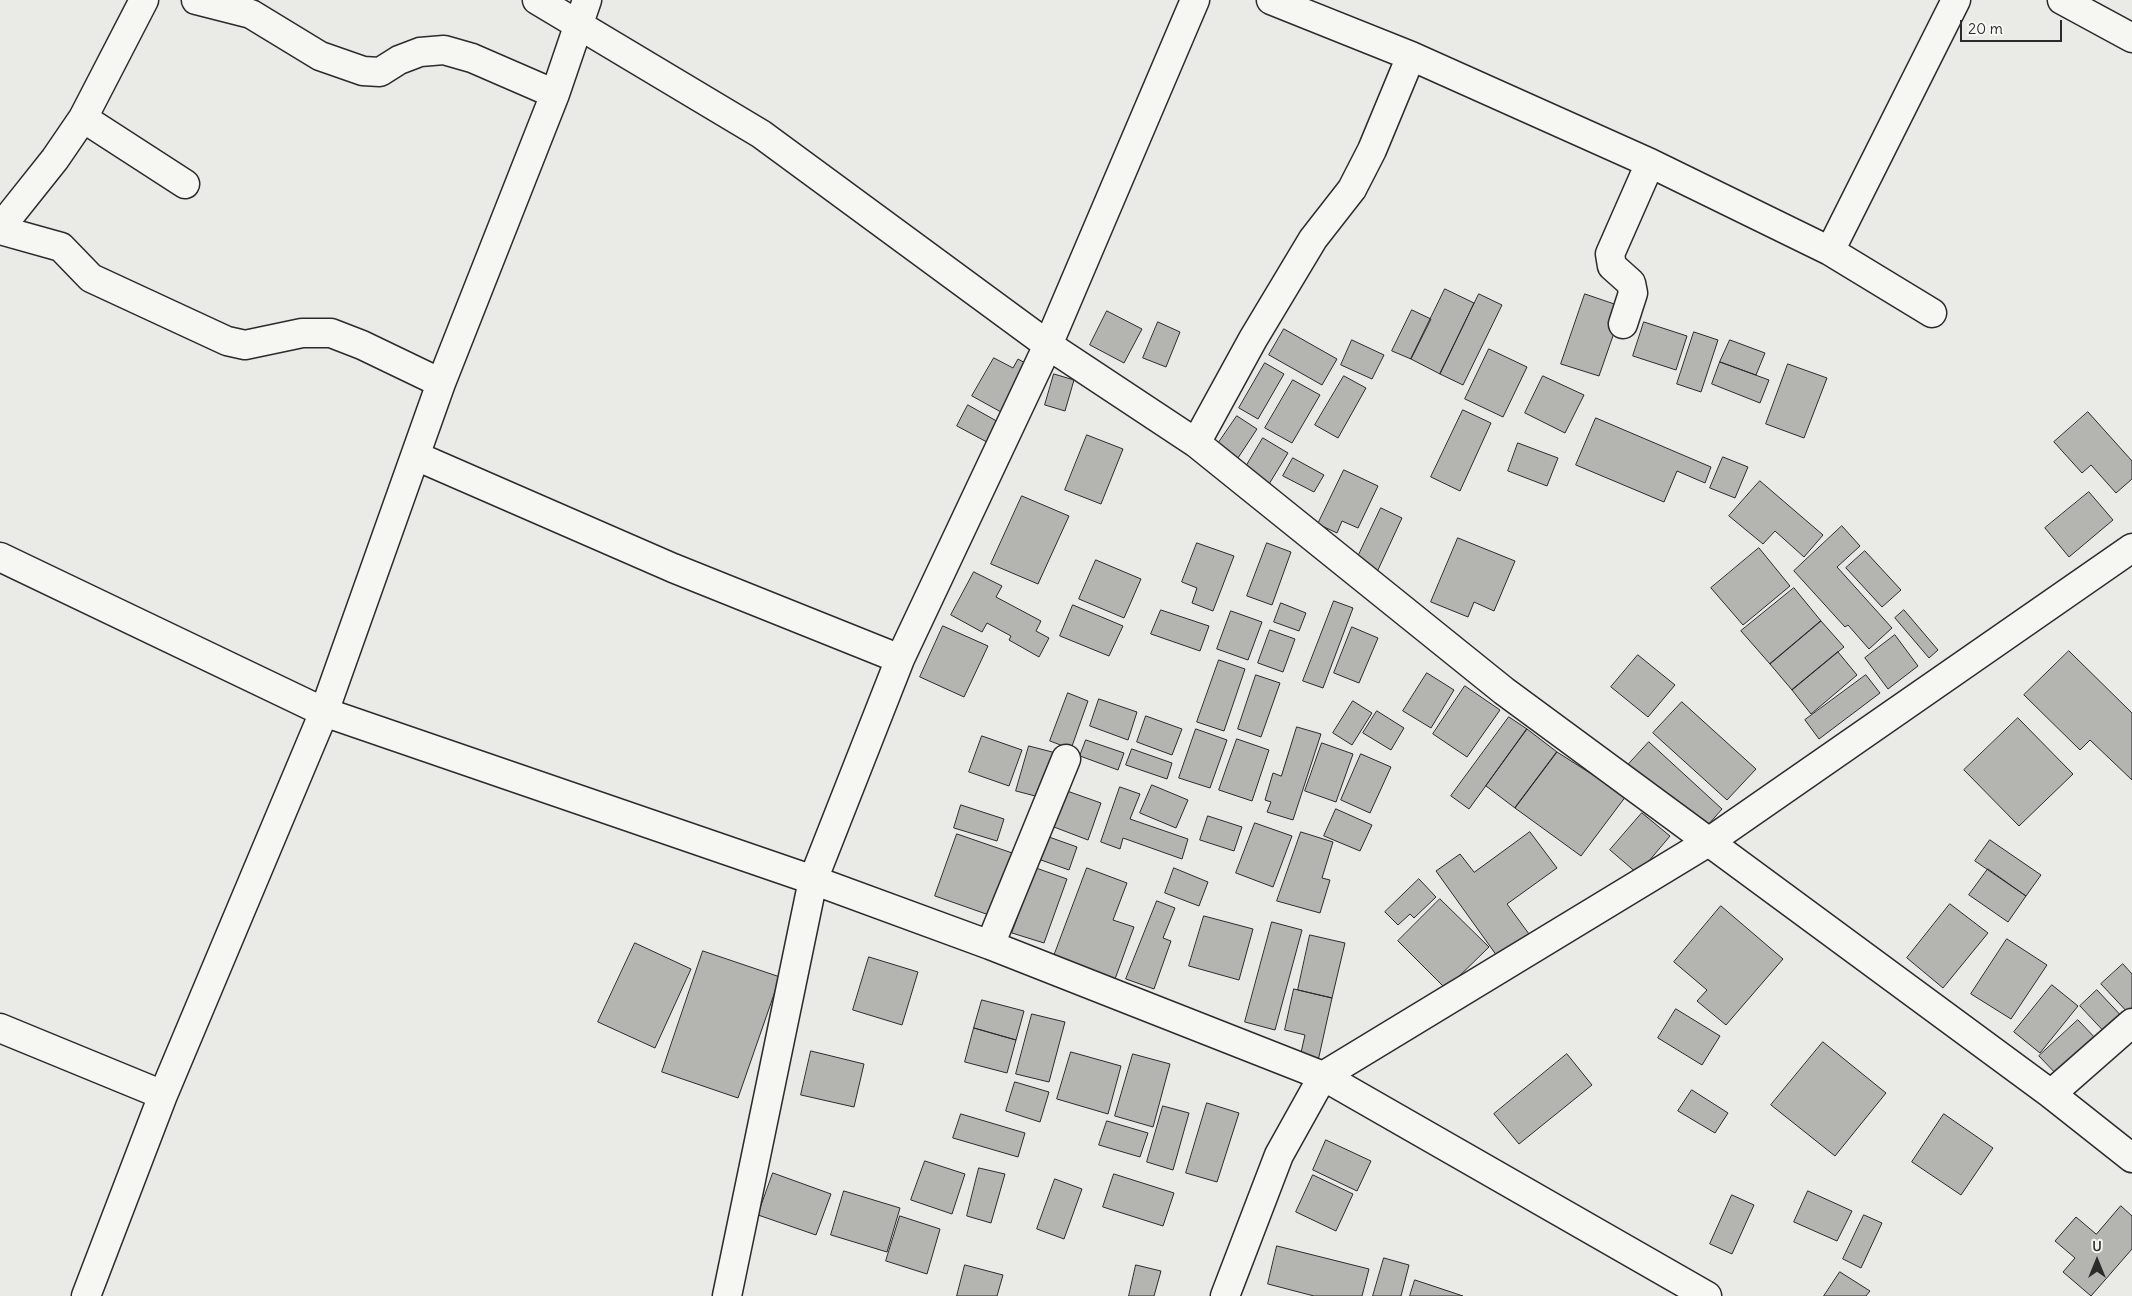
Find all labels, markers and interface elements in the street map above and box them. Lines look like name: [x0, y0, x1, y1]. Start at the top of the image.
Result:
scale bar: [1962, 10, 2064, 42]
text: 20 m: [1968, 19, 2003, 38]
north arrow: [2072, 1236, 2122, 1286]
text: U: [2092, 1237, 2102, 1255]

